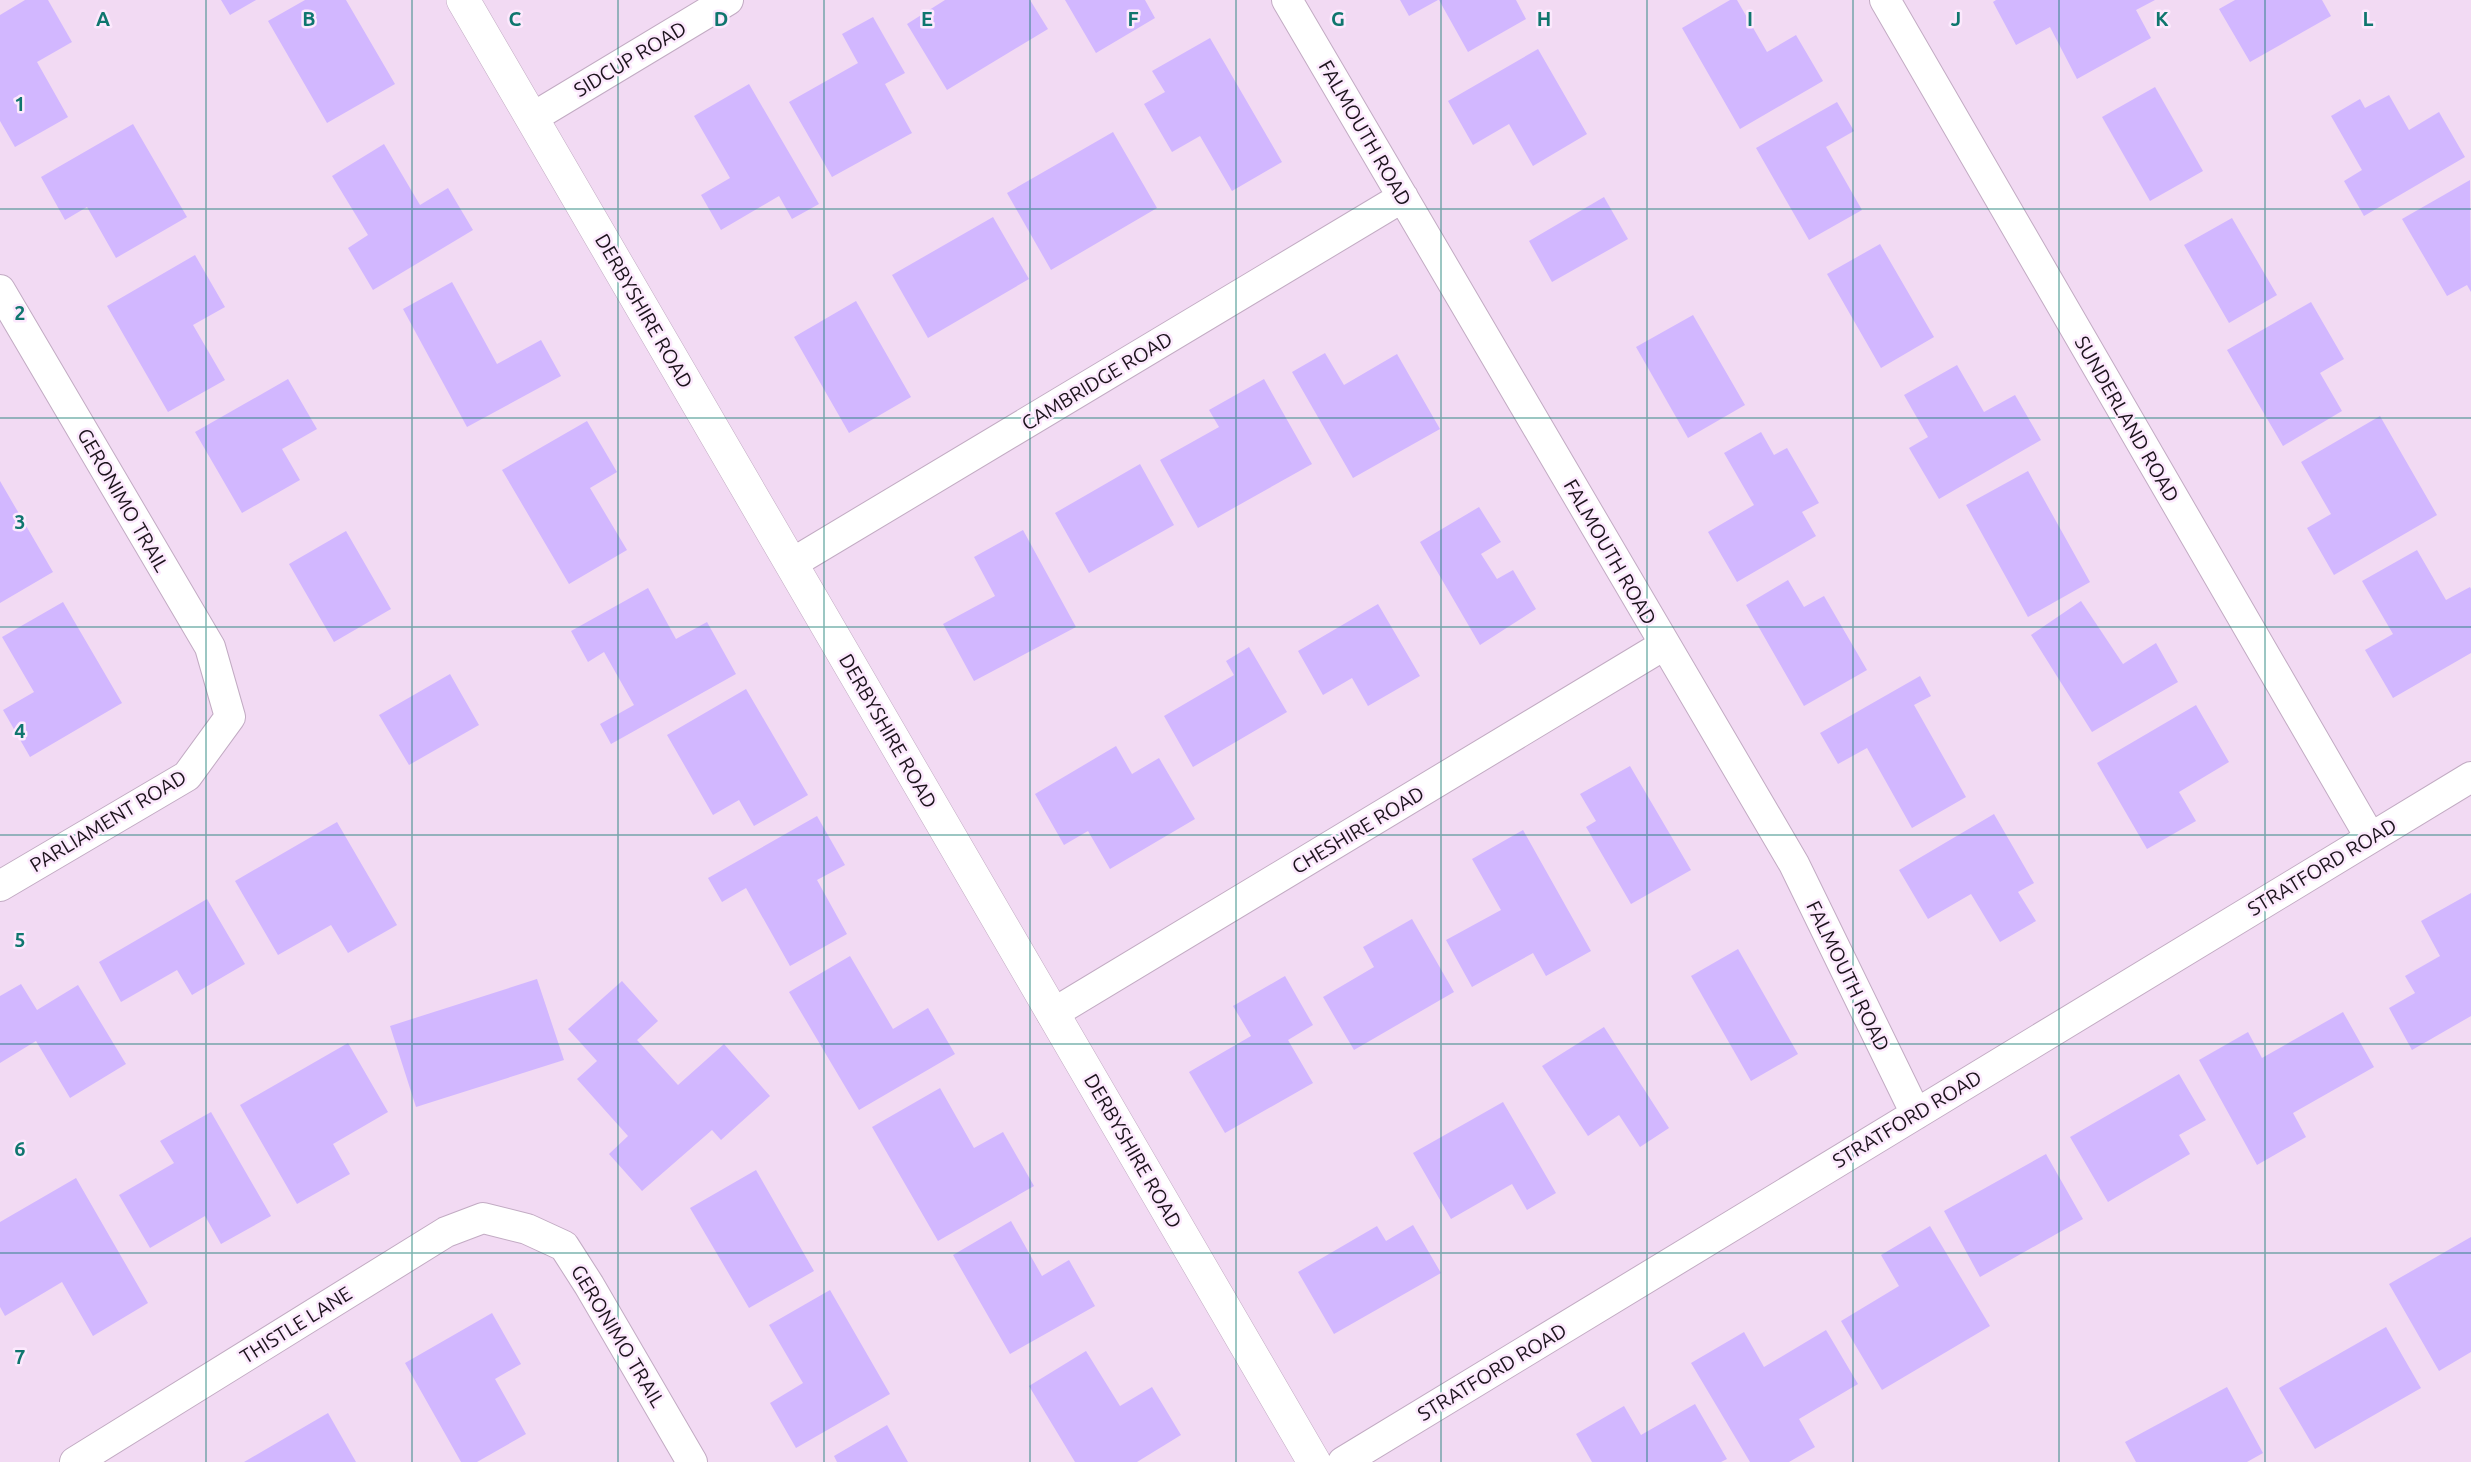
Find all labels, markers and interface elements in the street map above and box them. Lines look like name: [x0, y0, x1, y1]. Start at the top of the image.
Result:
text: A: [96, 7, 110, 30]
text: B: [302, 7, 316, 30]
text: C: [509, 7, 522, 30]
text: D: [714, 7, 728, 30]
text: E: [921, 7, 933, 30]
text: F: [1127, 7, 1139, 30]
text: G: [1331, 7, 1345, 30]
text: H: [1537, 7, 1551, 30]
text: I: [1747, 7, 1753, 30]
text: J: [1951, 7, 1961, 30]
text: K: [2155, 7, 2169, 30]
text: L: [2363, 7, 2374, 30]
street label: SIDCUP ROAD: [569, 16, 690, 101]
street label: FALMOUTH ROAD: [1314, 56, 1416, 210]
text: 1: [14, 92, 26, 115]
street label: DERBYSHIRE ROAD: [591, 229, 698, 392]
text: 2: [14, 301, 26, 324]
street label: CAMBRIDGE ROAD: [1017, 327, 1176, 435]
street label: SUNDERLAND ROAD: [2071, 332, 2184, 506]
street label: GERONIMO TRAIL: [73, 424, 174, 576]
street label: FALMOUTH ROAD: [1559, 475, 1661, 629]
text: 3: [14, 510, 26, 533]
street label: DERBYSHIRE ROAD: [835, 649, 942, 812]
text: 4: [14, 719, 26, 742]
street label: PARLIAMENT ROAD: [25, 765, 190, 876]
street label: CHESHIRE ROAD: [1287, 781, 1428, 878]
street label: STRATFORD ROAD: [2243, 813, 2400, 920]
street label: FALMOUTH ROAD: [1802, 897, 1895, 1055]
text: 5: [14, 928, 26, 951]
street label: STRATFORD ROAD: [1828, 1065, 1985, 1172]
street label: DERBYSHIRE ROAD: [1080, 1069, 1187, 1232]
text: 6: [14, 1137, 26, 1160]
street label: GERONIMO TRAIL: [567, 1260, 670, 1411]
street label: THISTLE LANE: [236, 1281, 356, 1368]
street label: STRATFORD ROAD: [1413, 1318, 1570, 1425]
text: 7: [14, 1345, 26, 1368]

